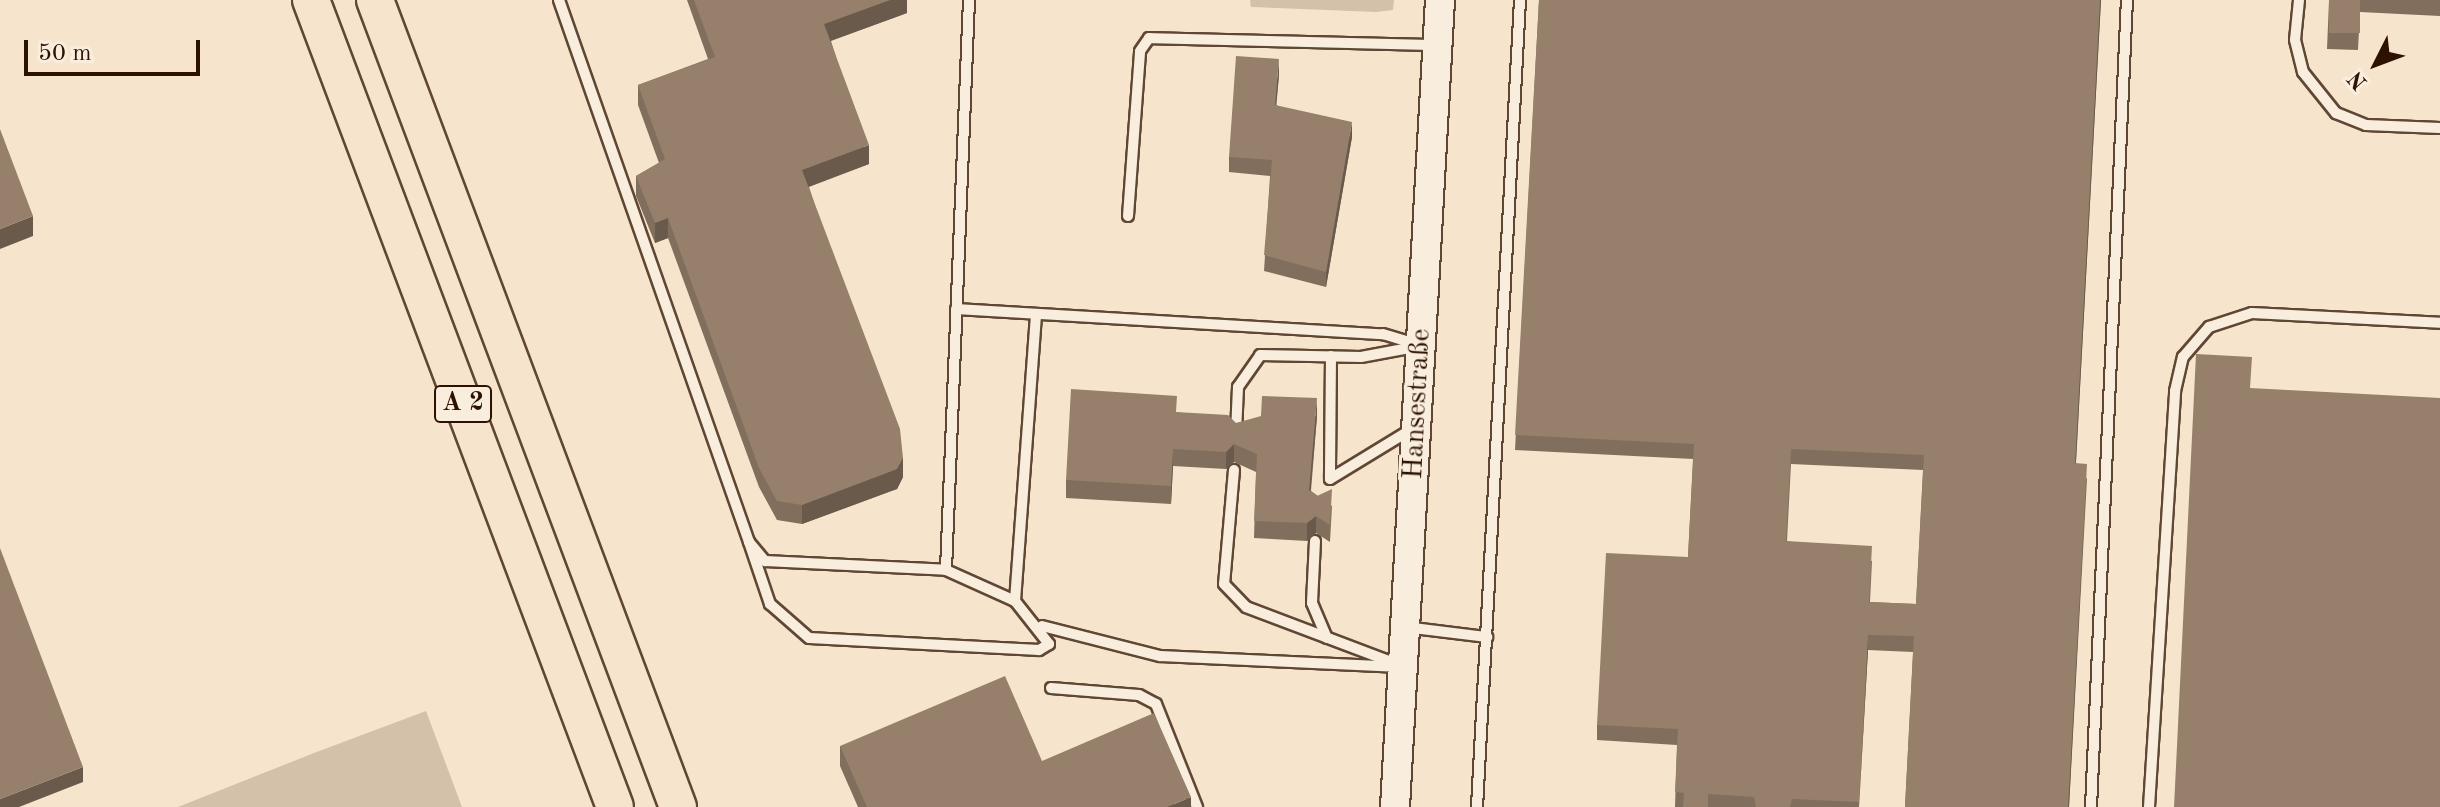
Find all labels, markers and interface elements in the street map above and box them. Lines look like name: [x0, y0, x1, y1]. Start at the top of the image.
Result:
scale bar: [28, 24, 204, 74]
north arrow: [2336, 24, 2416, 104]
text: 50 m: [38, 42, 92, 66]
text: N: [2344, 66, 2372, 94]
street label: Hansestraße: [1397, 328, 1439, 480]
road number: A 2: [433, 382, 493, 426]

